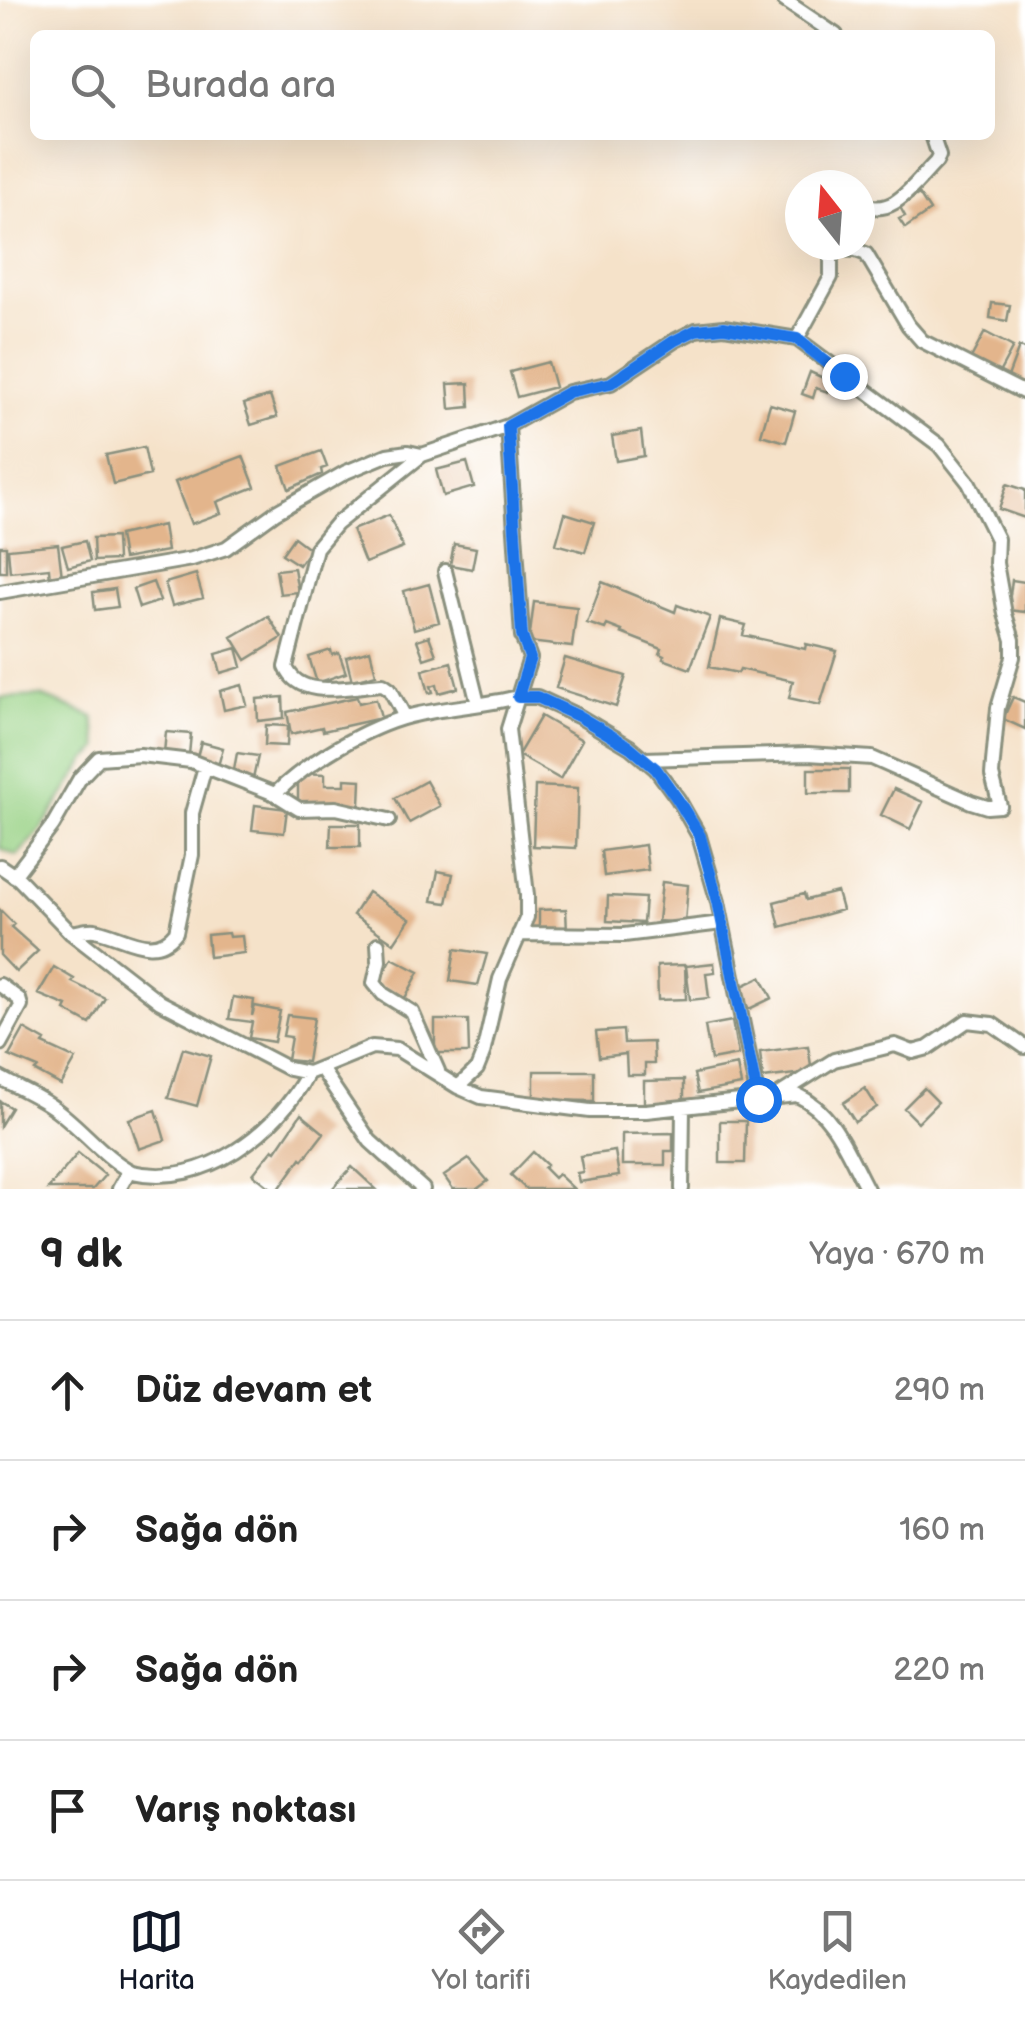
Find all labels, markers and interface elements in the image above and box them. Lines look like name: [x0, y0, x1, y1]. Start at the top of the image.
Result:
search box: [30, 30, 995, 140]
icon: search: [65, 58, 120, 113]
text: Burada ara: [145, 63, 336, 108]
north arrow: [785, 170, 875, 260]
route end: [822, 354, 868, 400]
route start: [736, 1077, 782, 1123]
text: 9 dk: [40, 1229, 123, 1280]
text: Yaya · 670 m: [809, 1235, 985, 1274]
icon: ahead: [40, 1363, 95, 1418]
text: Düz devam et: [135, 1368, 372, 1413]
text: 290 m: [894, 1371, 985, 1410]
icon: right: [40, 1503, 95, 1558]
text: Sağa dön: [135, 1508, 299, 1553]
text: 160 m: [899, 1511, 985, 1550]
icon: right: [40, 1643, 95, 1698]
text: Sağa dön: [135, 1648, 299, 1693]
text: 220 m: [893, 1651, 985, 1690]
icon: arrive: [40, 1783, 95, 1838]
text: Varış noktası: [135, 1788, 356, 1833]
tab: Harita: [118, 1904, 195, 1997]
tab: Yol tarifi: [432, 1904, 531, 1997]
tab: Kaydedilen: [767, 1904, 907, 1997]

